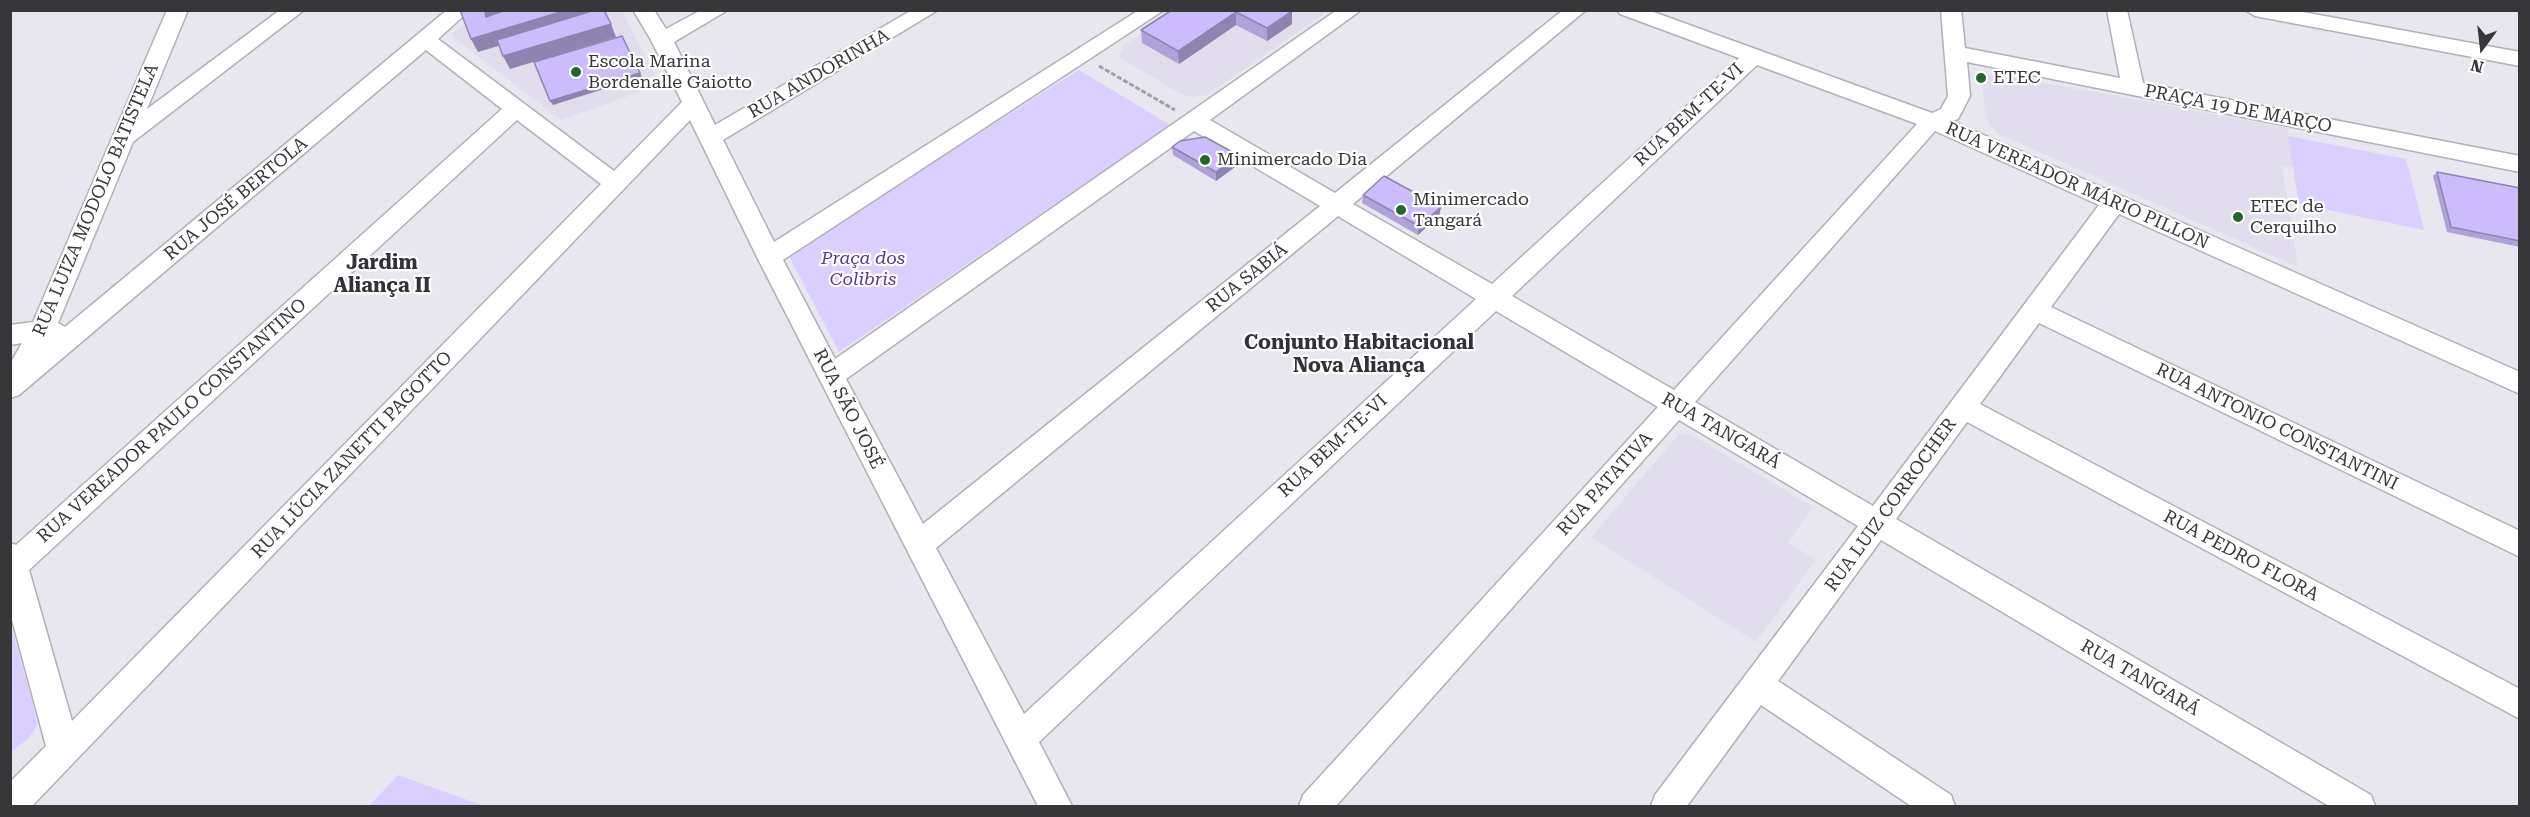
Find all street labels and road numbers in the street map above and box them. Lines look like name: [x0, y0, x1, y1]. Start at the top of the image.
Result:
street label: RUA ANDORINHA: [745, 25, 893, 123]
street label: RUA BEM-TE-VI: [1630, 59, 1748, 171]
street label: RUA LUIZA MODOLO BATISTELA: [29, 60, 163, 340]
street label: PRAÇA 19 DE MARÇO: [2142, 80, 2334, 138]
street label: RUA VEREADOR MÁRIO PILLON: [1942, 118, 2212, 254]
street label: RUA JOSÉ BERTOLA: [160, 133, 312, 265]
street label: RUA SABIÁ: [1202, 239, 1292, 317]
street label: RUA VEREADOR PAULO CONSTANTINO: [33, 294, 311, 548]
street label: RUA SÃO JOSÉ: [808, 345, 888, 473]
street label: RUA LÚCIA ZANETTI PAGOTTO: [247, 347, 457, 563]
street label: RUA ANTONIO CONSTANTINI: [2152, 359, 2402, 495]
street label: RUA TANGARÁ: [1658, 388, 1784, 474]
street label: RUA BEM-TE-VI: [1274, 390, 1392, 502]
street label: RUA LUIZ CORROCHER: [1821, 414, 1961, 596]
street label: RUA PATATIVA: [1553, 428, 1657, 540]
street label: RUA PEDRO FLORA: [2160, 506, 2322, 606]
street label: RUA TANGARÁ: [2077, 635, 2203, 721]

